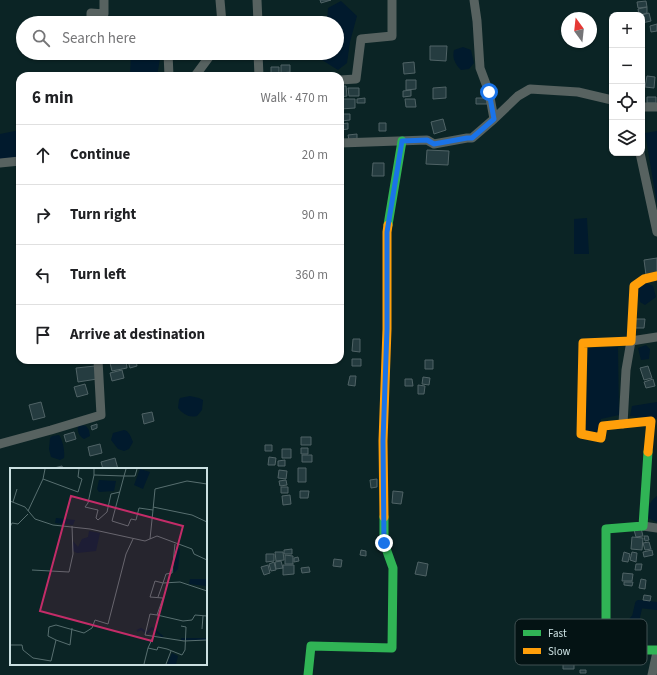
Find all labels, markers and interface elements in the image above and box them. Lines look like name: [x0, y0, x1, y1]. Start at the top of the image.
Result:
north arrow: [561, 12, 597, 48]
map controls: [609, 12, 645, 156]
button: +: [609, 12, 645, 48]
search box: [16, 16, 344, 60]
icon: search: [30, 27, 52, 49]
text: Search here: [62, 28, 136, 49]
button: −: [609, 48, 645, 84]
route start: [480, 83, 498, 101]
button: locate: [609, 84, 645, 120]
text: 6 min: [32, 86, 73, 110]
text: Walk · 470 m: [260, 89, 328, 107]
button: layers: [609, 120, 645, 156]
icon: ahead: [32, 144, 54, 166]
text: Continue: [70, 144, 130, 165]
text: 20 m: [302, 146, 328, 164]
icon: right: [32, 204, 54, 226]
text: Turn right: [70, 204, 136, 225]
text: 90 m: [302, 206, 328, 224]
icon: left: [32, 264, 54, 286]
text: Turn left: [70, 264, 126, 285]
text: 360 m: [295, 266, 328, 284]
icon: arrive: [32, 324, 54, 346]
text: Arrive at destination: [70, 324, 205, 345]
inset map: [10, 468, 207, 665]
route end: [375, 534, 393, 552]
legend: [515, 619, 647, 665]
text: Fast: [548, 626, 567, 641]
text: Slow: [548, 644, 571, 659]

